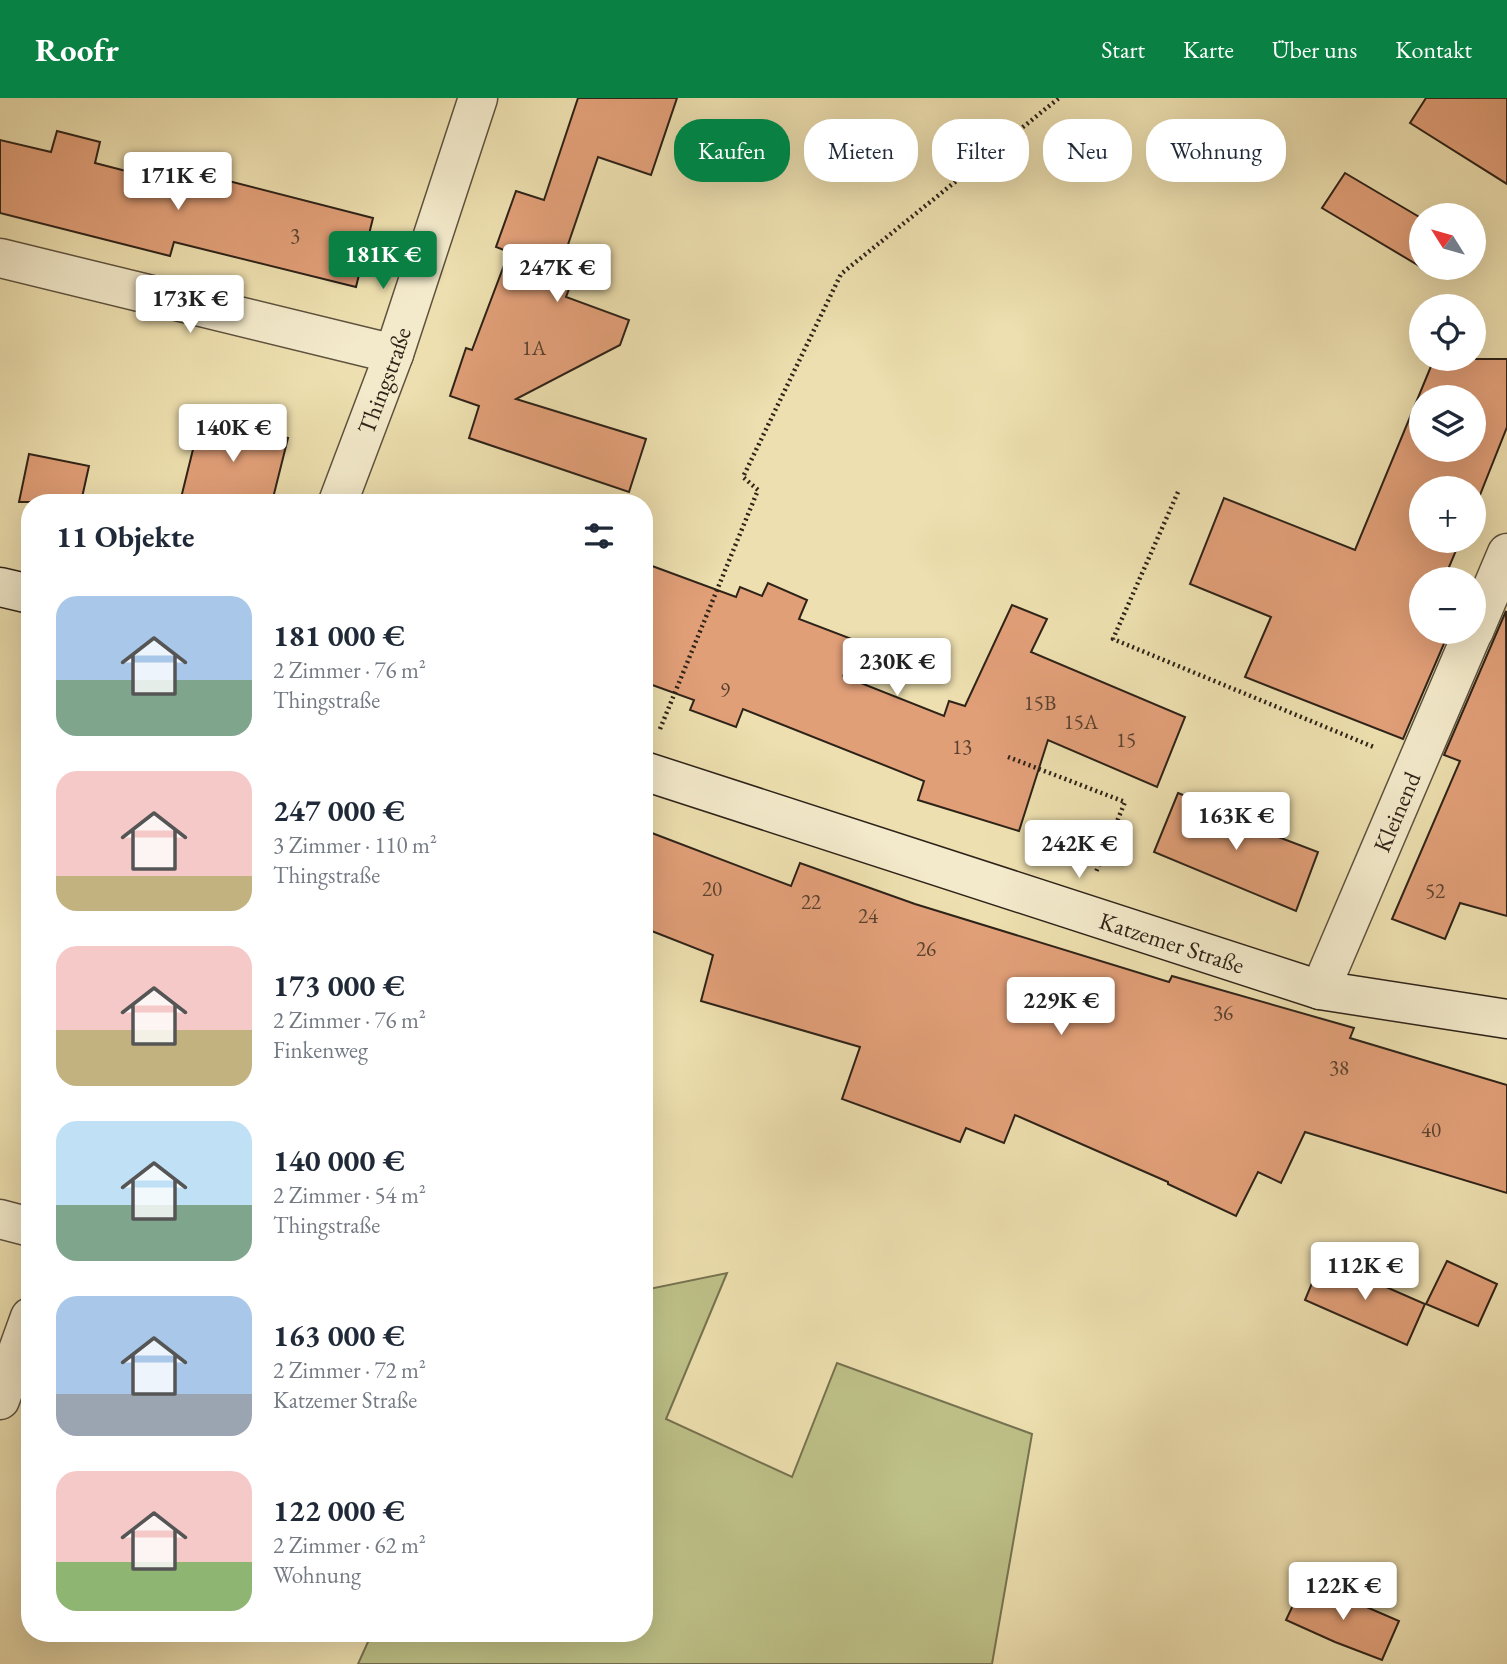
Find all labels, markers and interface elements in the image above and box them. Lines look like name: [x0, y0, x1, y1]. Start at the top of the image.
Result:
text: Roofr: [35, 28, 119, 71]
text: Start: [1101, 34, 1145, 65]
text: Karte: [1183, 34, 1234, 65]
text: Über uns: [1272, 34, 1357, 65]
text: Kontakt: [1395, 34, 1472, 65]
chip: Kaufen: [674, 119, 790, 182]
chip: Mieten: [804, 119, 918, 182]
chip: Filter: [932, 119, 1029, 182]
chip: Neu: [1043, 119, 1132, 182]
chip: Wohnung: [1146, 119, 1286, 182]
pin: 171K €: [121, 152, 235, 212]
text: 171K €: [140, 160, 216, 190]
north arrow: [1409, 203, 1486, 280]
map controls: [1409, 203, 1486, 644]
house number: 3: [290, 222, 300, 249]
pin: 181K €: [326, 232, 440, 291]
text: 181K €: [345, 239, 421, 269]
pin: 247K €: [500, 244, 614, 304]
text: 247K €: [519, 252, 595, 282]
pin: 173K €: [133, 275, 247, 335]
text: 173K €: [152, 283, 228, 313]
button: locate: [1409, 294, 1486, 371]
street label: Thingstraße: [350, 323, 417, 438]
house number: 1A: [522, 334, 547, 361]
button: layers: [1409, 385, 1486, 462]
pin: 140K €: [176, 404, 290, 464]
text: 140K €: [195, 412, 271, 442]
button: +: [1409, 476, 1486, 553]
text: 11 Objekte: [56, 517, 195, 556]
icon: filters: [580, 517, 618, 555]
button: −: [1409, 567, 1486, 644]
text: 181 000 €: [273, 616, 405, 655]
icon: home: [112, 624, 196, 708]
pin: 230K €: [840, 638, 954, 698]
text: 230K €: [859, 646, 935, 676]
text: 2 Zimmer · 76 m²: [273, 655, 426, 685]
house number: 9: [720, 676, 730, 703]
text: Thingstraße: [273, 685, 380, 715]
house number: 15B: [1024, 689, 1056, 716]
house number: 15A: [1064, 708, 1099, 735]
house number: 15: [1116, 726, 1136, 753]
house number: 13: [952, 733, 972, 760]
street label: Kleinend: [1365, 766, 1427, 856]
text: 247 000 €: [273, 791, 405, 830]
pin: 163K €: [1179, 792, 1293, 852]
icon: home: [112, 799, 196, 883]
text: 163K €: [1198, 800, 1274, 830]
pin: 242K €: [1022, 820, 1136, 880]
text: 242K €: [1041, 828, 1117, 858]
text: 3 Zimmer · 110 m²: [273, 830, 437, 860]
text: Thingstraße: [273, 860, 380, 890]
house number: 20: [702, 875, 722, 902]
house number: 52: [1425, 877, 1445, 904]
house number: 22: [801, 888, 821, 915]
house number: 24: [858, 902, 879, 929]
street label: Katzemer Straße: [1096, 904, 1248, 980]
house number: 26: [916, 935, 936, 962]
text: 173 000 €: [273, 966, 405, 1005]
icon: home: [112, 974, 196, 1058]
pin: 229K €: [1004, 978, 1118, 1037]
text: 229K €: [1023, 985, 1099, 1015]
house number: 36: [1213, 999, 1233, 1026]
text: 2 Zimmer · 76 m²: [273, 1005, 426, 1035]
text: Finkenweg: [273, 1035, 368, 1065]
house number: 38: [1329, 1054, 1349, 1081]
house number: 40: [1421, 1116, 1441, 1143]
text: 140 000 €: [273, 1141, 405, 1180]
icon: home: [112, 1149, 196, 1233]
text: 2 Zimmer · 54 m²: [273, 1180, 426, 1210]
text: Thingstraße: [273, 1210, 380, 1240]
pin: 112K €: [1308, 1242, 1422, 1302]
text: 112K €: [1327, 1250, 1403, 1280]
text: 163 000 €: [273, 1316, 405, 1355]
icon: home: [112, 1324, 196, 1408]
text: 2 Zimmer · 72 m²: [273, 1355, 426, 1385]
text: Katzemer Straße: [273, 1385, 417, 1415]
text: 122 000 €: [273, 1491, 405, 1530]
icon: home: [112, 1499, 196, 1583]
text: 2 Zimmer · 62 m²: [273, 1530, 426, 1560]
text: Wohnung: [273, 1560, 361, 1590]
pin: 122K €: [1286, 1562, 1400, 1622]
text: 122K €: [1305, 1570, 1381, 1600]

